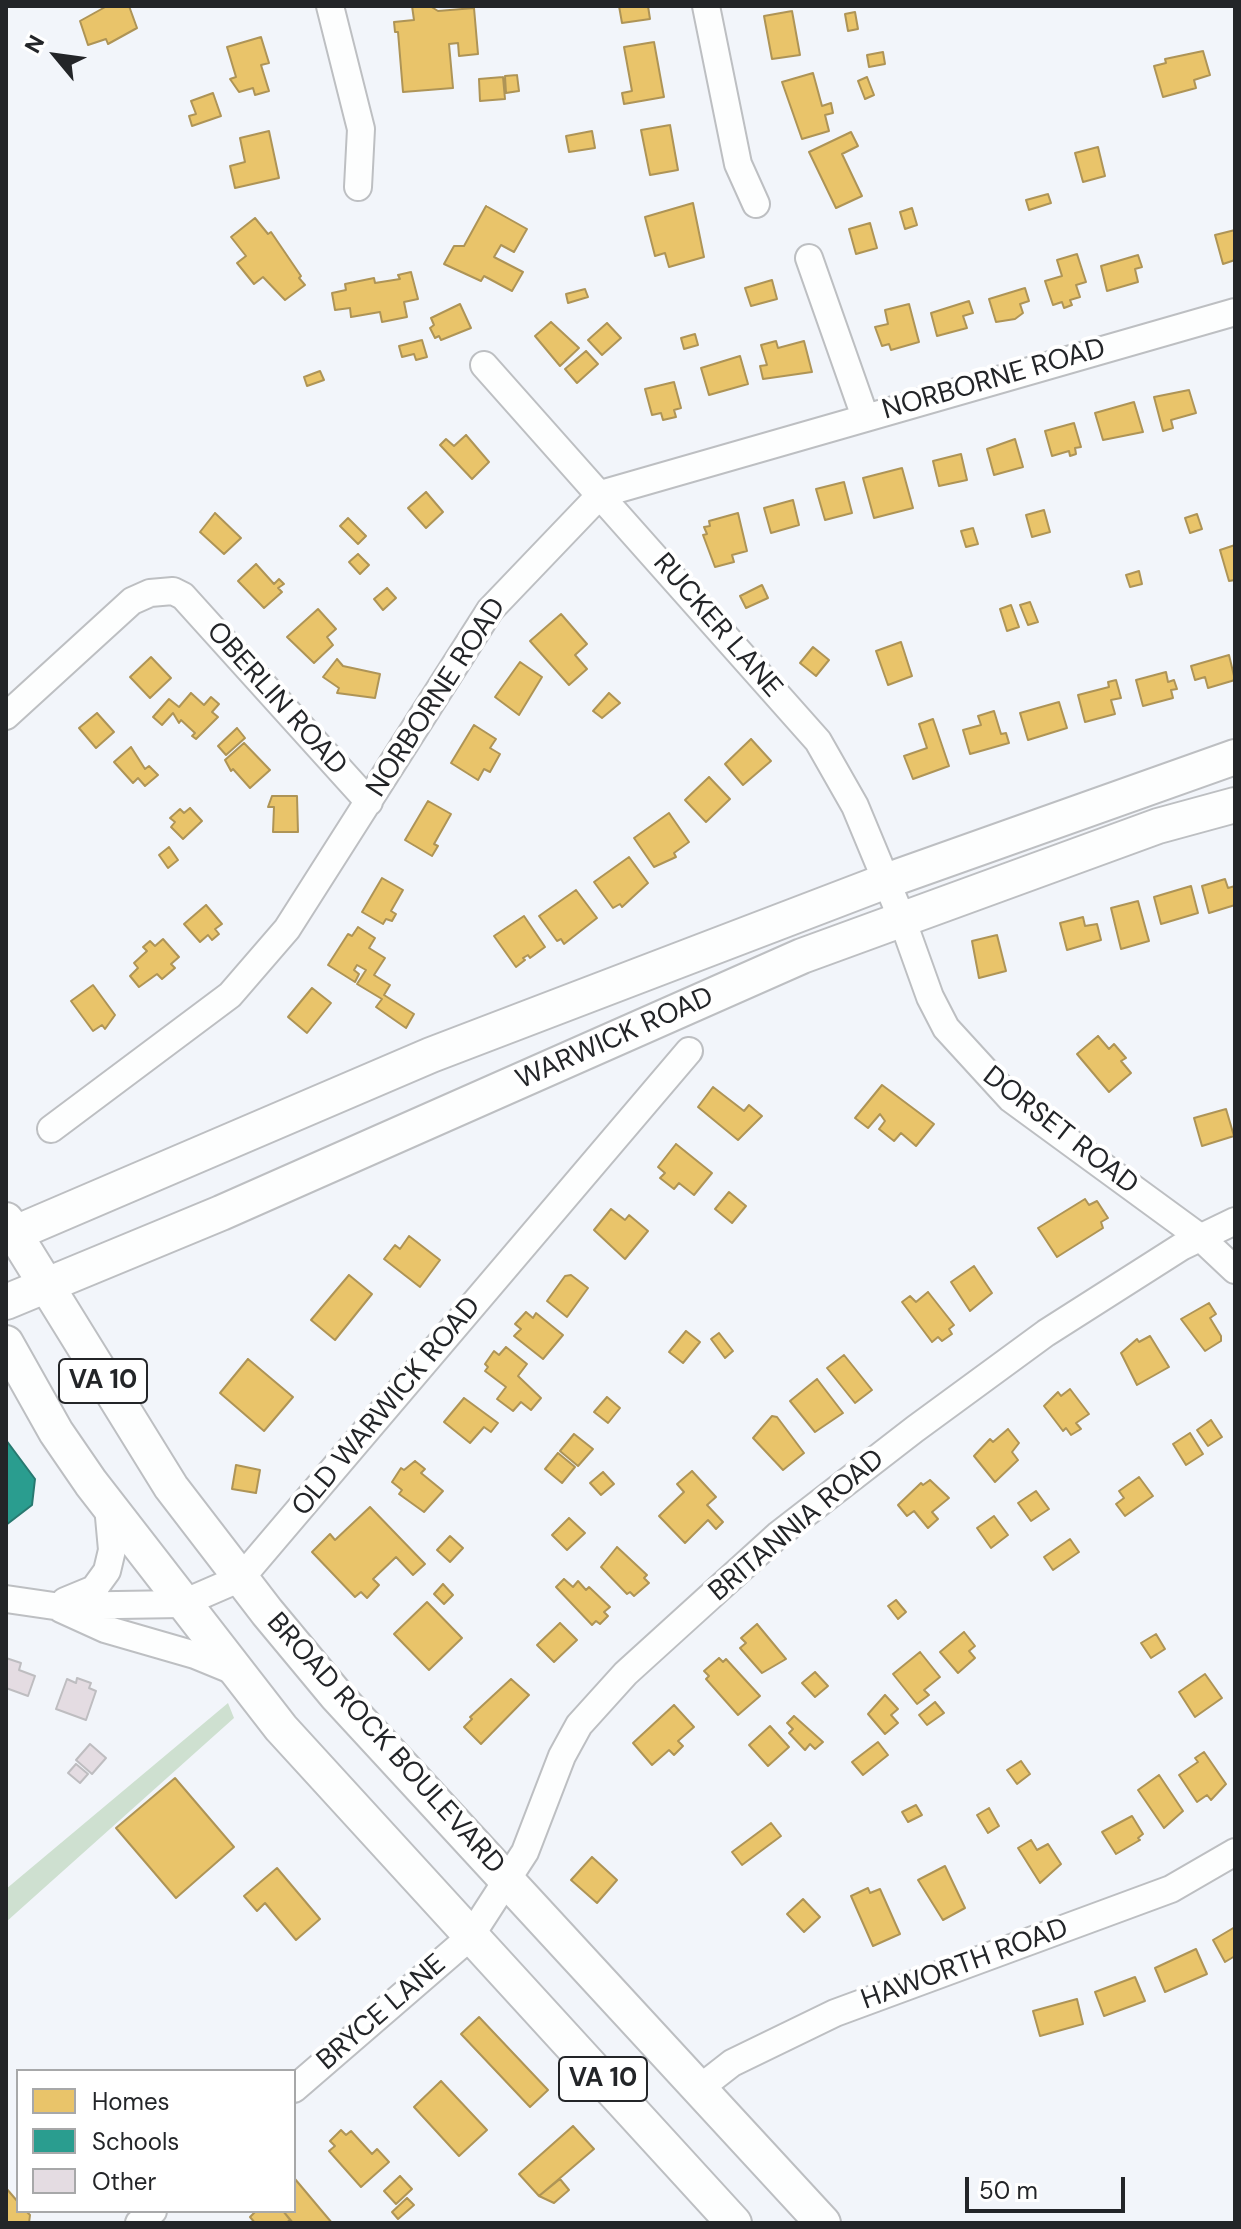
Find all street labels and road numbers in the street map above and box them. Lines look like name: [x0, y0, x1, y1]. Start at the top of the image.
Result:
street label: NORBORNE ROAD: [879, 332, 1109, 428]
street label: RUCKER LANE: [645, 547, 789, 705]
street label: NORBORNE ROAD: [360, 592, 514, 804]
street label: OBERLIN ROAD: [199, 616, 353, 782]
street label: WARWICK ROAD: [511, 981, 719, 1097]
street label: DORSET ROAD: [976, 1060, 1144, 1202]
street label: OLD WARWICK ROAD: [286, 1291, 488, 1523]
road number: VA 10: [59, 1359, 147, 1403]
street label: BRITANNIA ROAD: [703, 1443, 891, 1609]
street label: BROAD ROCK BOULEVARD: [259, 1607, 511, 1881]
street label: HAWORTH ROAD: [857, 1912, 1073, 2018]
street label: BRYCE LANE: [311, 1948, 453, 2078]
road number: VA 10: [559, 2057, 647, 2101]

